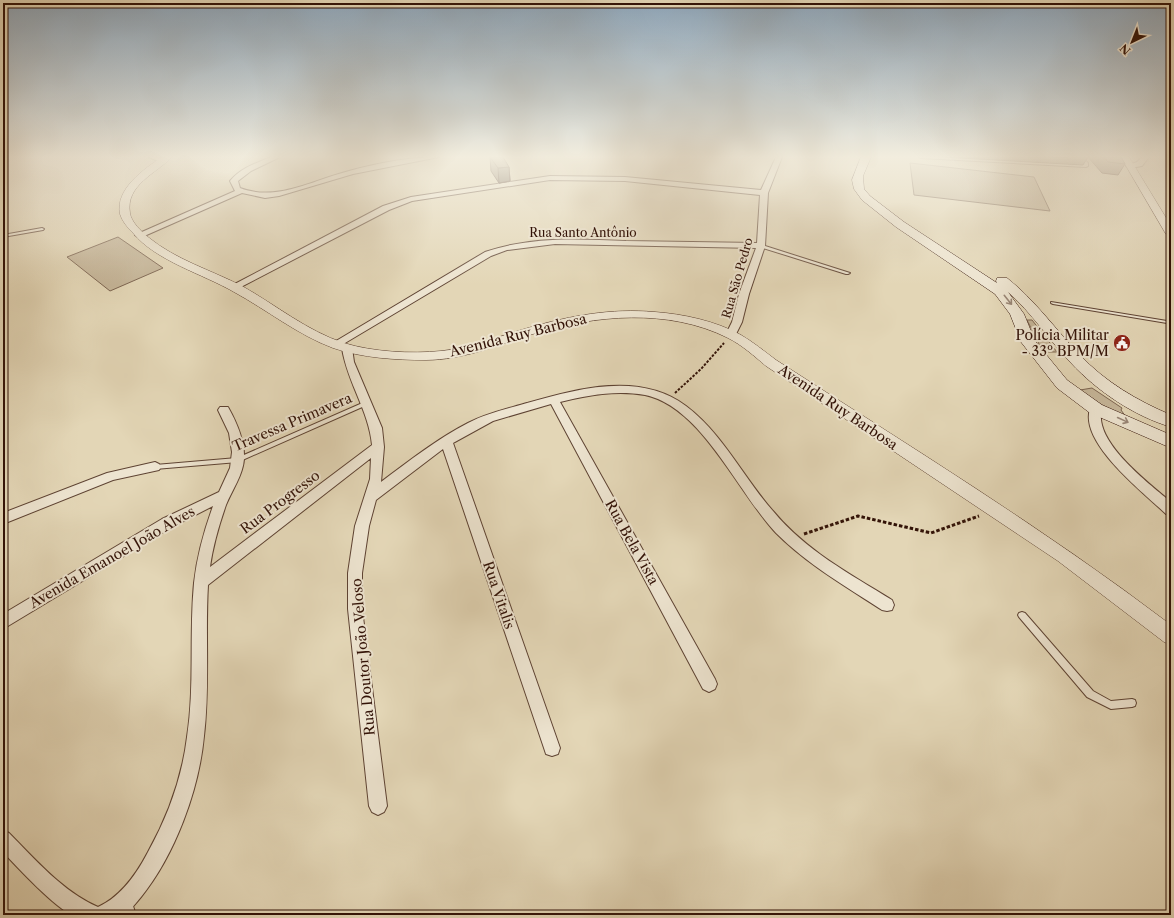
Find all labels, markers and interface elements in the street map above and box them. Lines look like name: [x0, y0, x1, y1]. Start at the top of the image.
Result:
north arrow: [1112, 22, 1152, 62]
text: N: [1117, 41, 1133, 58]
street label: Rua Santo Antônio: [529, 225, 637, 240]
street label: Rua São Pedro: [718, 236, 756, 320]
one-way arrow: [1003, 295, 1012, 306]
street label: Avenida Ruy Barbosa: [447, 309, 589, 361]
place label: Polícia Militar - 33º BPM/M: [1015, 326, 1109, 360]
public building icon: Polícia Militar - 33º BPM/M: [1112, 333, 1132, 353]
street label: Avenida Ruy Barbosa: [774, 360, 902, 454]
street label: Travessa Primavera: [229, 388, 355, 455]
one-way arrow: [1117, 417, 1129, 424]
street label: Rua Progresso: [237, 466, 323, 538]
street label: Rua Bela Vista: [601, 496, 663, 588]
street label: Avenida Emanoel João Alves: [25, 502, 198, 612]
street label: Rua Vitalis: [479, 559, 519, 631]
street label: Rua Doutor João Veloso: [347, 578, 379, 736]

